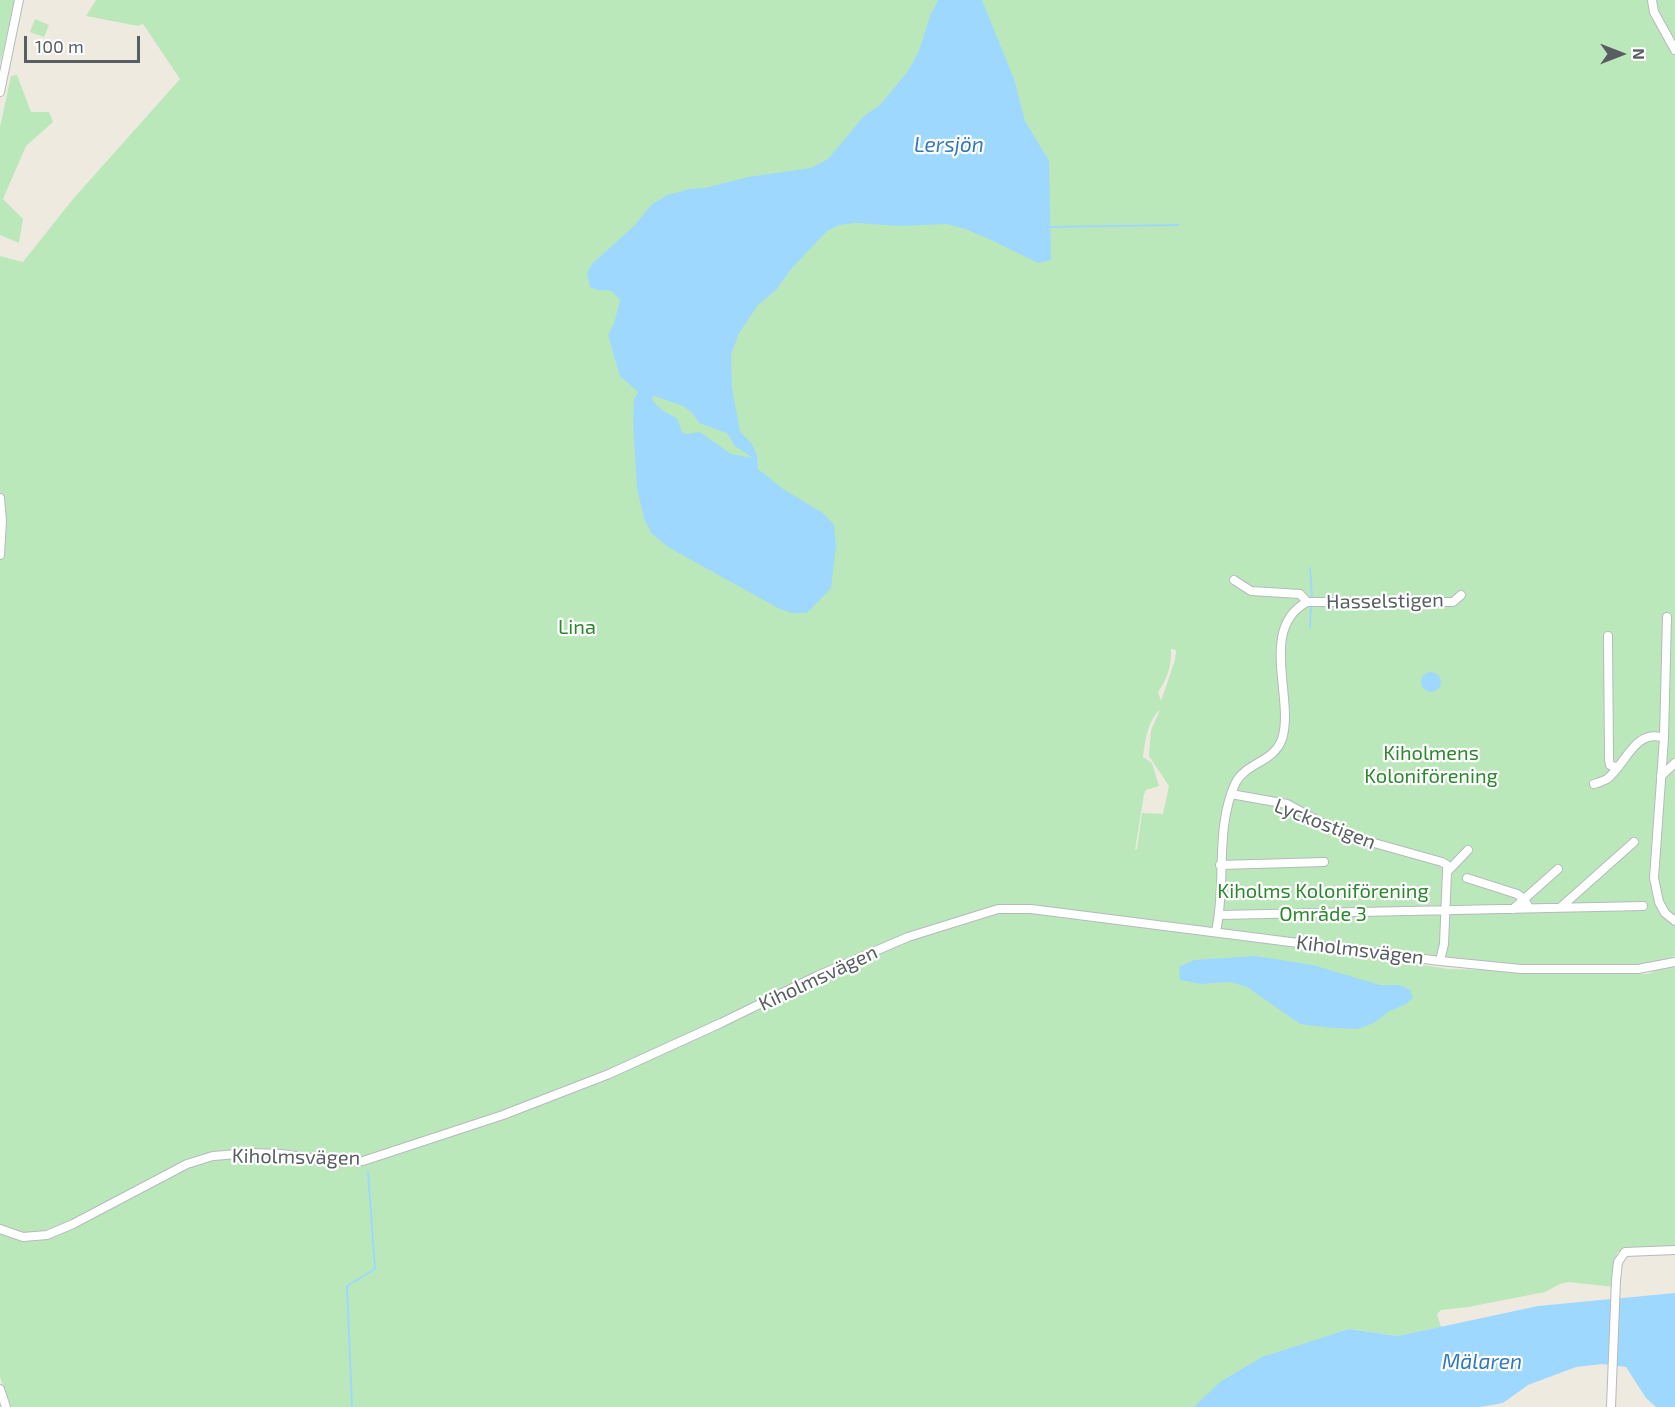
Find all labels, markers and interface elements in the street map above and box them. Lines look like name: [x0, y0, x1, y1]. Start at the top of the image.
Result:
scale bar: [27, 24, 142, 62]
north arrow: [1591, 24, 1651, 84]
text: 100 m: [35, 35, 84, 57]
text: N: [1630, 48, 1649, 60]
water label: Lersjön: [914, 132, 984, 158]
street label: Hasselstigen: [1326, 588, 1444, 614]
park label: Lina: [558, 615, 596, 639]
park label: Kiholmens Koloniförening: [1364, 741, 1498, 788]
street label: Lyckostigen: [1271, 794, 1379, 854]
park label: Kiholms Koloniförening Område 3: [1217, 879, 1429, 926]
street label: Kiholmsvägen: [1295, 930, 1425, 970]
street label: Kiholmsvägen: [755, 940, 881, 1016]
street label: Kiholmsvägen: [232, 1144, 360, 1170]
water label: Mälaren: [1442, 1349, 1522, 1375]

